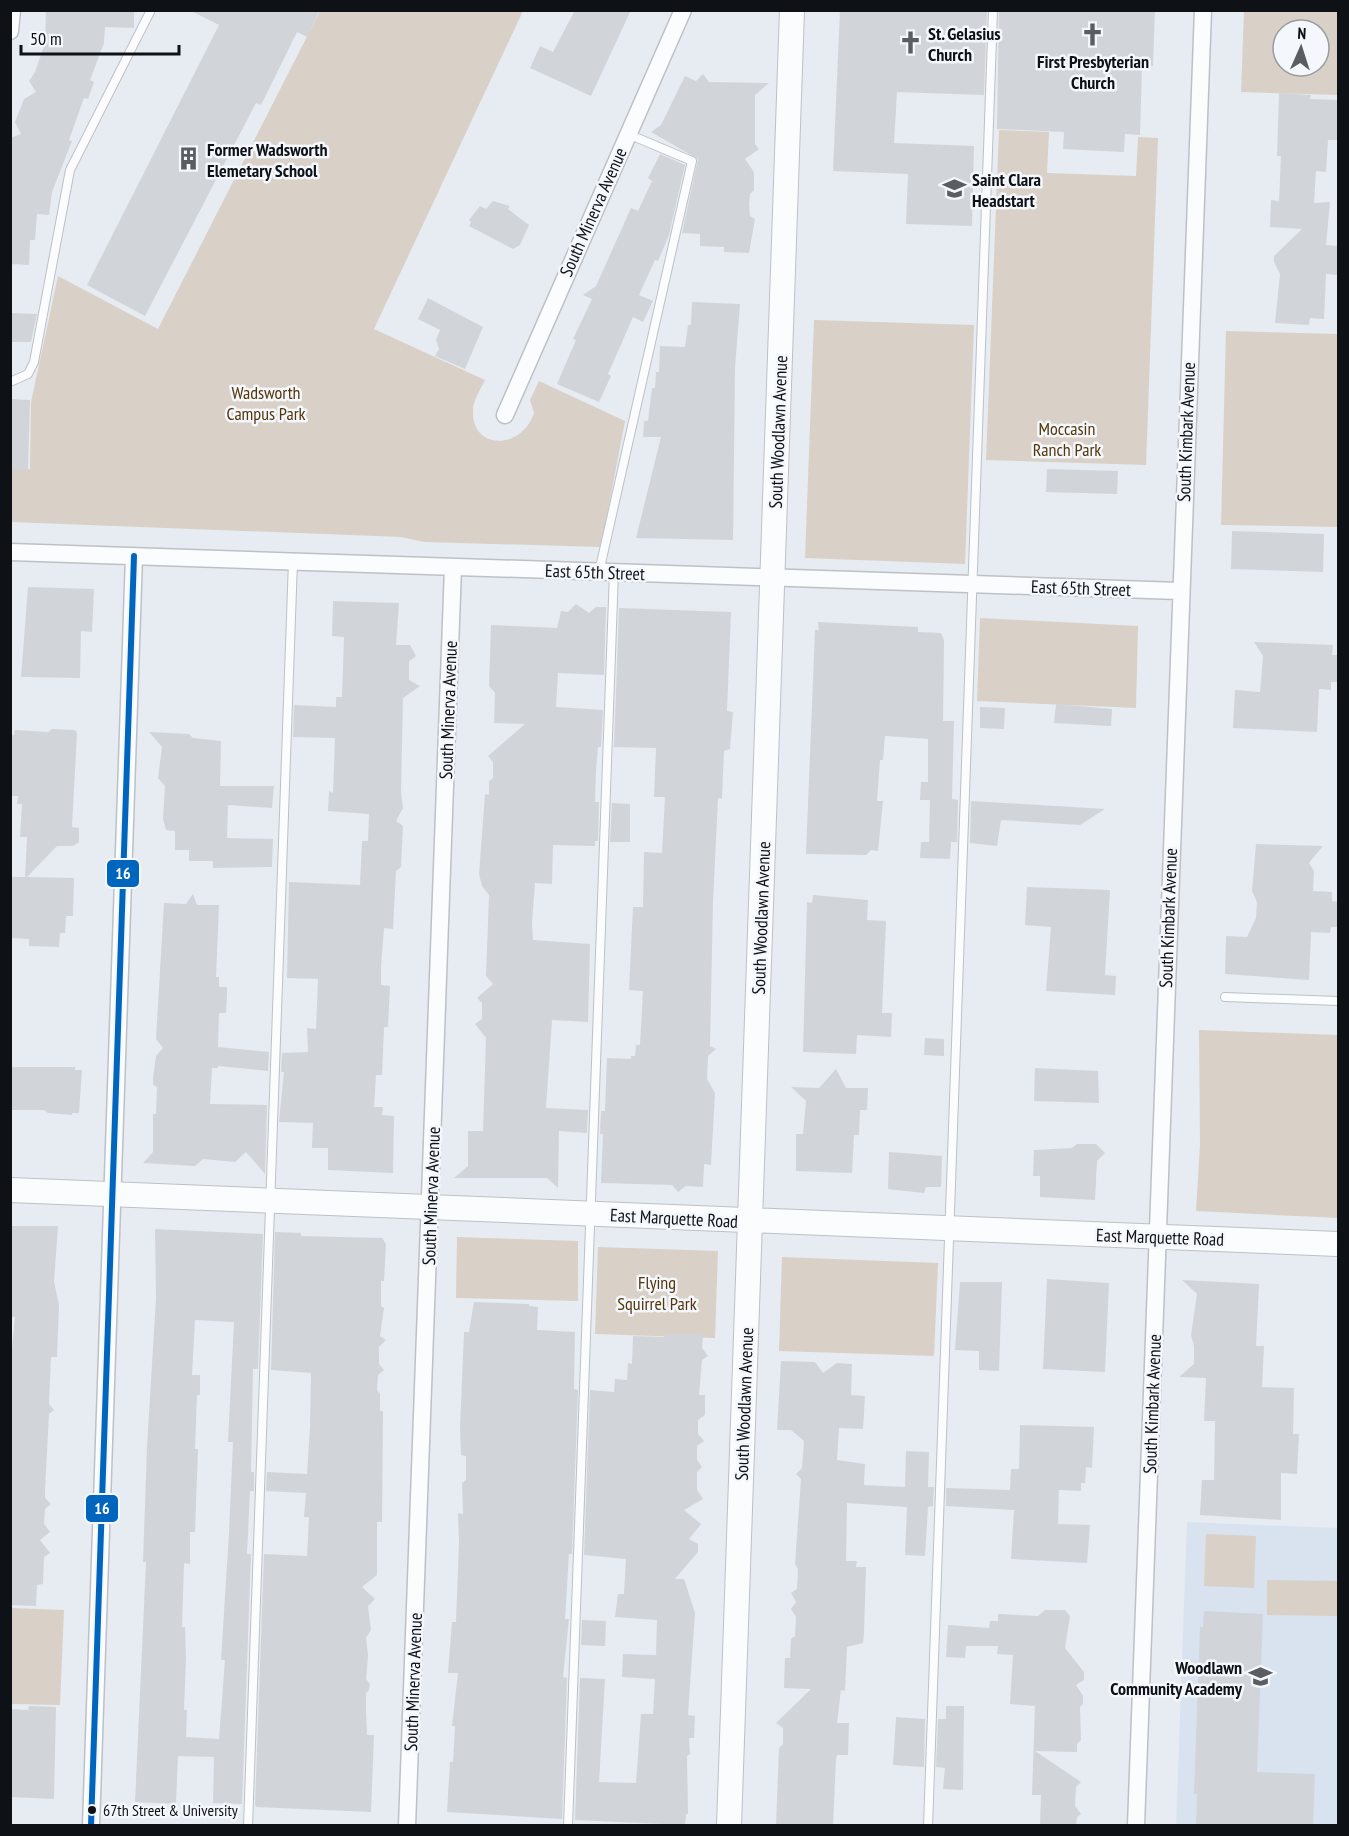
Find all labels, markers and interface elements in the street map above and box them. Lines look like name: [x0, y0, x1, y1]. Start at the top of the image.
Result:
scale bar: [21, 18, 178, 56]
north arrow: [1271, 18, 1331, 78]
place label: St. Gelasius Church: [928, 22, 1001, 66]
church icon: First Presbyterian Church: [1080, 22, 1106, 48]
text: N: [1297, 23, 1307, 43]
text: 50 m: [30, 27, 62, 50]
church icon: St. Gelasius Church: [897, 30, 923, 56]
place label: First Presbyterian Church: [1037, 50, 1149, 94]
place label: Former Wadsworth Elemetary School: [207, 138, 328, 182]
street label: South Minerva Avenue: [554, 144, 632, 280]
building icon: Former Wadsworth Elemetary School: [176, 146, 202, 172]
place label: Saint Clara Headstart: [972, 168, 1041, 212]
school or university icon: Saint Clara Headstart: [941, 176, 967, 202]
street label: South Woodlawn Avenue: [764, 355, 792, 509]
street label: South Kimbark Avenue: [1172, 362, 1200, 502]
park label: Wadsworth Campus Park: [226, 381, 306, 425]
park label: Moccasin Ranch Park: [1033, 417, 1101, 461]
street label: East 65th Street: [545, 559, 645, 585]
street label: East 65th Street: [1031, 575, 1131, 601]
street label: South Minerva Avenue: [434, 640, 462, 780]
street label: South Woodlawn Avenue: [747, 841, 775, 995]
street label: South Kimbark Avenue: [1154, 848, 1182, 988]
line badge: 16: [106, 859, 140, 888]
text: 16: [115, 863, 131, 883]
street label: South Minerva Avenue: [417, 1126, 445, 1266]
street label: East Marquette Road: [609, 1203, 739, 1233]
street label: East Marquette Road: [1096, 1223, 1224, 1251]
park label: Flying Squirrel Park: [617, 1271, 697, 1315]
street label: South Woodlawn Avenue: [730, 1327, 758, 1481]
street label: South Kimbark Avenue: [1138, 1334, 1166, 1474]
line badge: 16: [85, 1494, 119, 1523]
text: 16: [94, 1498, 110, 1518]
street label: South Minerva Avenue: [399, 1612, 427, 1752]
place label: Woodlawn Community Academy: [1110, 1656, 1243, 1700]
school or university icon: Woodlawn Community Academy: [1247, 1664, 1273, 1690]
place label: 67th Street & University: [103, 1800, 238, 1820]
marker: 67th Street & University: [86, 1804, 98, 1816]

